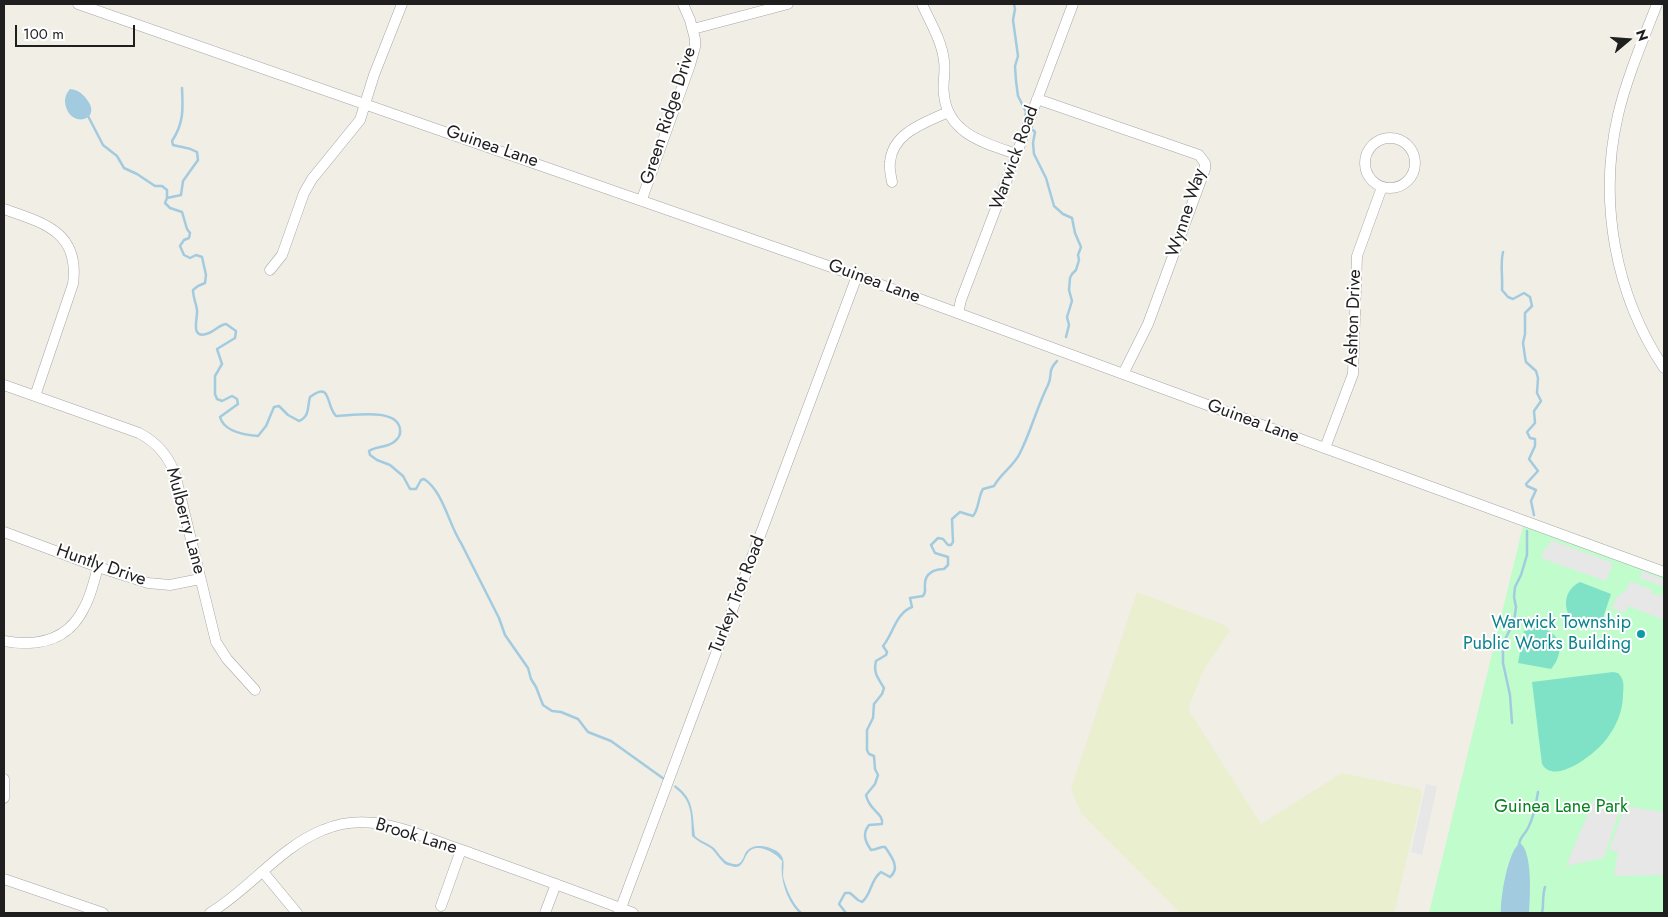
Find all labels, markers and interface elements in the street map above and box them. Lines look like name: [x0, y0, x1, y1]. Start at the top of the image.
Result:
scale bar: [18, 15, 138, 47]
north arrow: [1603, 15, 1653, 65]
text: 100 m: [23, 23, 64, 45]
text: N: [1631, 27, 1653, 44]
street label: Green Ridge Drive: [637, 45, 701, 187]
street label: Warwick Road: [986, 103, 1044, 213]
street label: Guinea Lane: [443, 121, 541, 173]
street label: Wynne Way: [1163, 166, 1211, 260]
street label: Guinea Lane: [825, 255, 923, 309]
street label: Ashton Drive: [1342, 269, 1366, 367]
street label: Guinea Lane: [1204, 395, 1302, 449]
street label: Mulberry Lane: [160, 465, 210, 577]
street label: Turkey Trot Road: [706, 533, 770, 657]
street label: Huntly Drive: [53, 541, 149, 591]
place label: Warwick Township Public Works Building: [1463, 613, 1631, 656]
marker: Warwick Township Public Works Building: [1635, 628, 1647, 640]
park label: Guinea Lane Park: [1494, 797, 1628, 819]
street label: Brook Lane: [372, 814, 460, 860]

